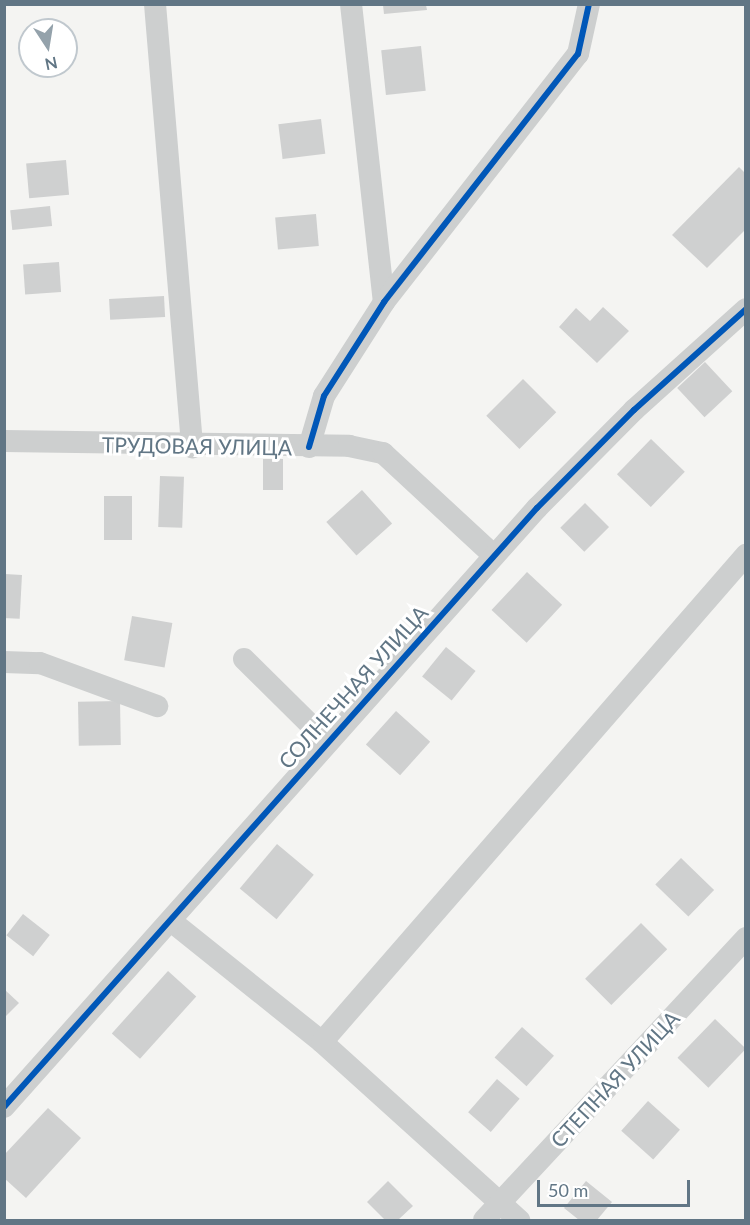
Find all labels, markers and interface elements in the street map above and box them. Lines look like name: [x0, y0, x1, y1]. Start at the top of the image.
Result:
north arrow: [18, 18, 78, 78]
text: N: [43, 54, 59, 75]
street label: ТРУДОВАЯ УЛИЦА: [102, 432, 292, 460]
street label: СОЛНЕЧНАЯ УЛИЦА: [273, 600, 433, 774]
street label: СТЕПНАЯ УЛИЦА: [545, 1006, 685, 1152]
scale bar: [540, 1168, 693, 1206]
text: 50 m: [548, 1179, 588, 1201]

